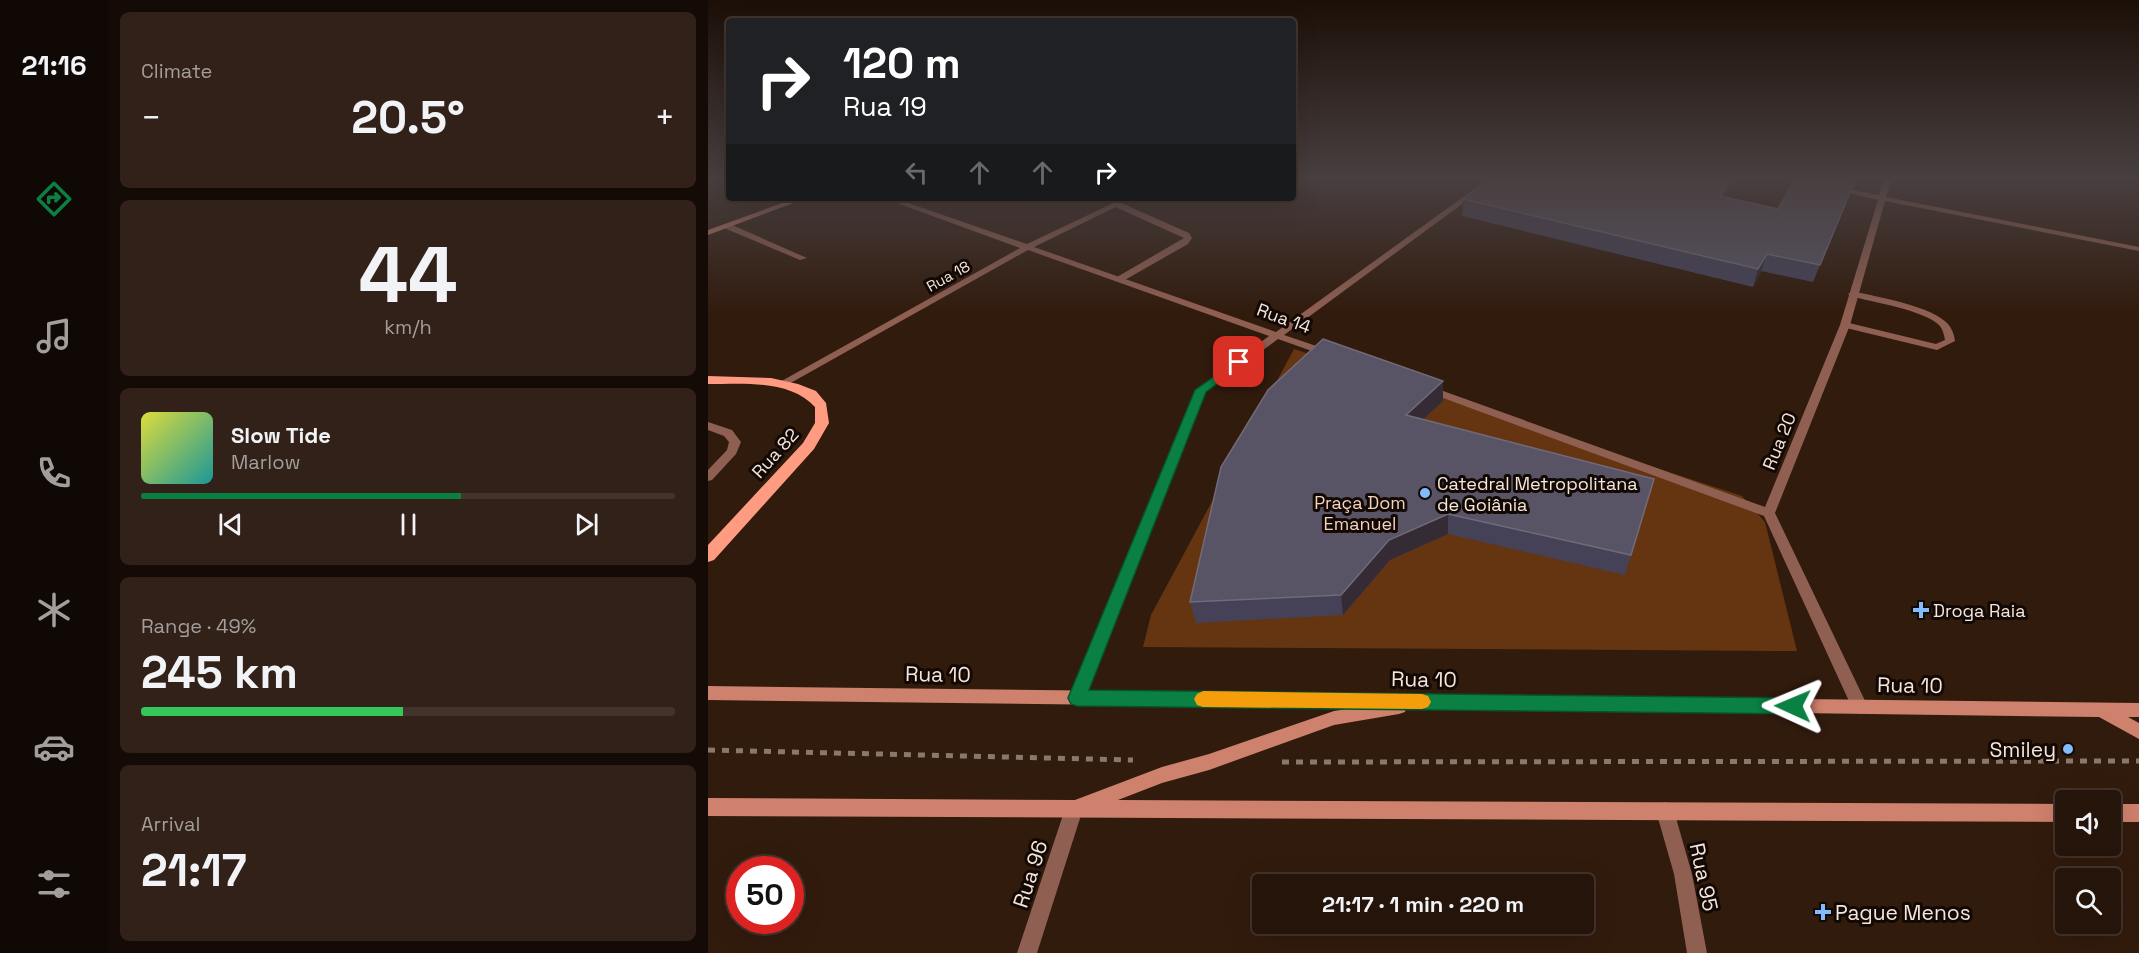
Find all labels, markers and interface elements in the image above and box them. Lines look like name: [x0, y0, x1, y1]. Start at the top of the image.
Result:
text: 120 m: [843, 37, 961, 90]
icon: right: [744, 42, 822, 120]
text: 21:16: [21, 48, 87, 83]
text: Climate: [141, 58, 212, 84]
text: 20.5°: [351, 89, 465, 146]
text: Rua 19: [843, 89, 927, 124]
text: −: [141, 97, 161, 139]
text: +: [655, 97, 675, 139]
icon: left: [900, 156, 933, 189]
icon: ahead: [963, 156, 996, 189]
icon: ahead: [1026, 156, 1059, 189]
icon: right: [1089, 156, 1122, 189]
icon: directions: [33, 178, 75, 220]
text: 44: [358, 225, 458, 325]
street label: Rua 18: [923, 256, 973, 296]
street label: Rua 14: [1254, 298, 1314, 338]
text: km/h: [384, 314, 432, 340]
icon: music: [33, 315, 75, 357]
pin: [1213, 336, 1264, 387]
icon: arrive: [1222, 345, 1255, 378]
street label: Rua 20: [1757, 409, 1801, 473]
text: Slow Tide: [231, 421, 331, 449]
street label: Rua 82: [747, 423, 803, 483]
text: Marlow: [231, 449, 300, 475]
icon: phone: [33, 452, 75, 494]
place label: Catedral Metropolitana de Goiânia: [1437, 472, 1638, 516]
marker: Catedral Metropolitana de Goiânia: [1418, 486, 1432, 500]
park label: Praça Dom Emanuel: [1314, 491, 1406, 535]
icon: previous: [214, 508, 247, 541]
icon: pause: [392, 508, 425, 541]
icon: next: [570, 508, 603, 541]
icon: climate: [33, 589, 75, 631]
place label: Droga Raia: [1933, 599, 2026, 622]
marker: Droga Raia: [1914, 603, 1928, 617]
text: Range · 49%: [141, 613, 256, 639]
text: 245 km: [141, 644, 298, 701]
street label: Rua 10: [905, 660, 971, 688]
street label: Rua 10: [1391, 665, 1457, 693]
street label: Rua 10: [1877, 671, 1943, 699]
position arrow: [1761, 674, 1825, 738]
icon: car: [33, 726, 75, 768]
place label: Smiley: [1989, 736, 2056, 763]
marker: Smiley: [2061, 742, 2075, 756]
map controls: [2055, 790, 2121, 934]
button: sound: [2055, 790, 2121, 856]
text: Arrival: [141, 811, 200, 837]
street label: Rua 96: [1006, 837, 1054, 911]
street label: Rua 95: [1684, 840, 1724, 914]
text: 21:17: [141, 842, 247, 899]
speed limit sign: 50: [726, 856, 804, 934]
icon: filters: [33, 863, 75, 905]
button: search: [2055, 868, 2121, 934]
text: 21:17 · 1 min · 220 m: [1322, 890, 1524, 918]
place label: Pague Menos: [1835, 899, 1971, 926]
marker: Pague Menos: [1816, 905, 1830, 919]

